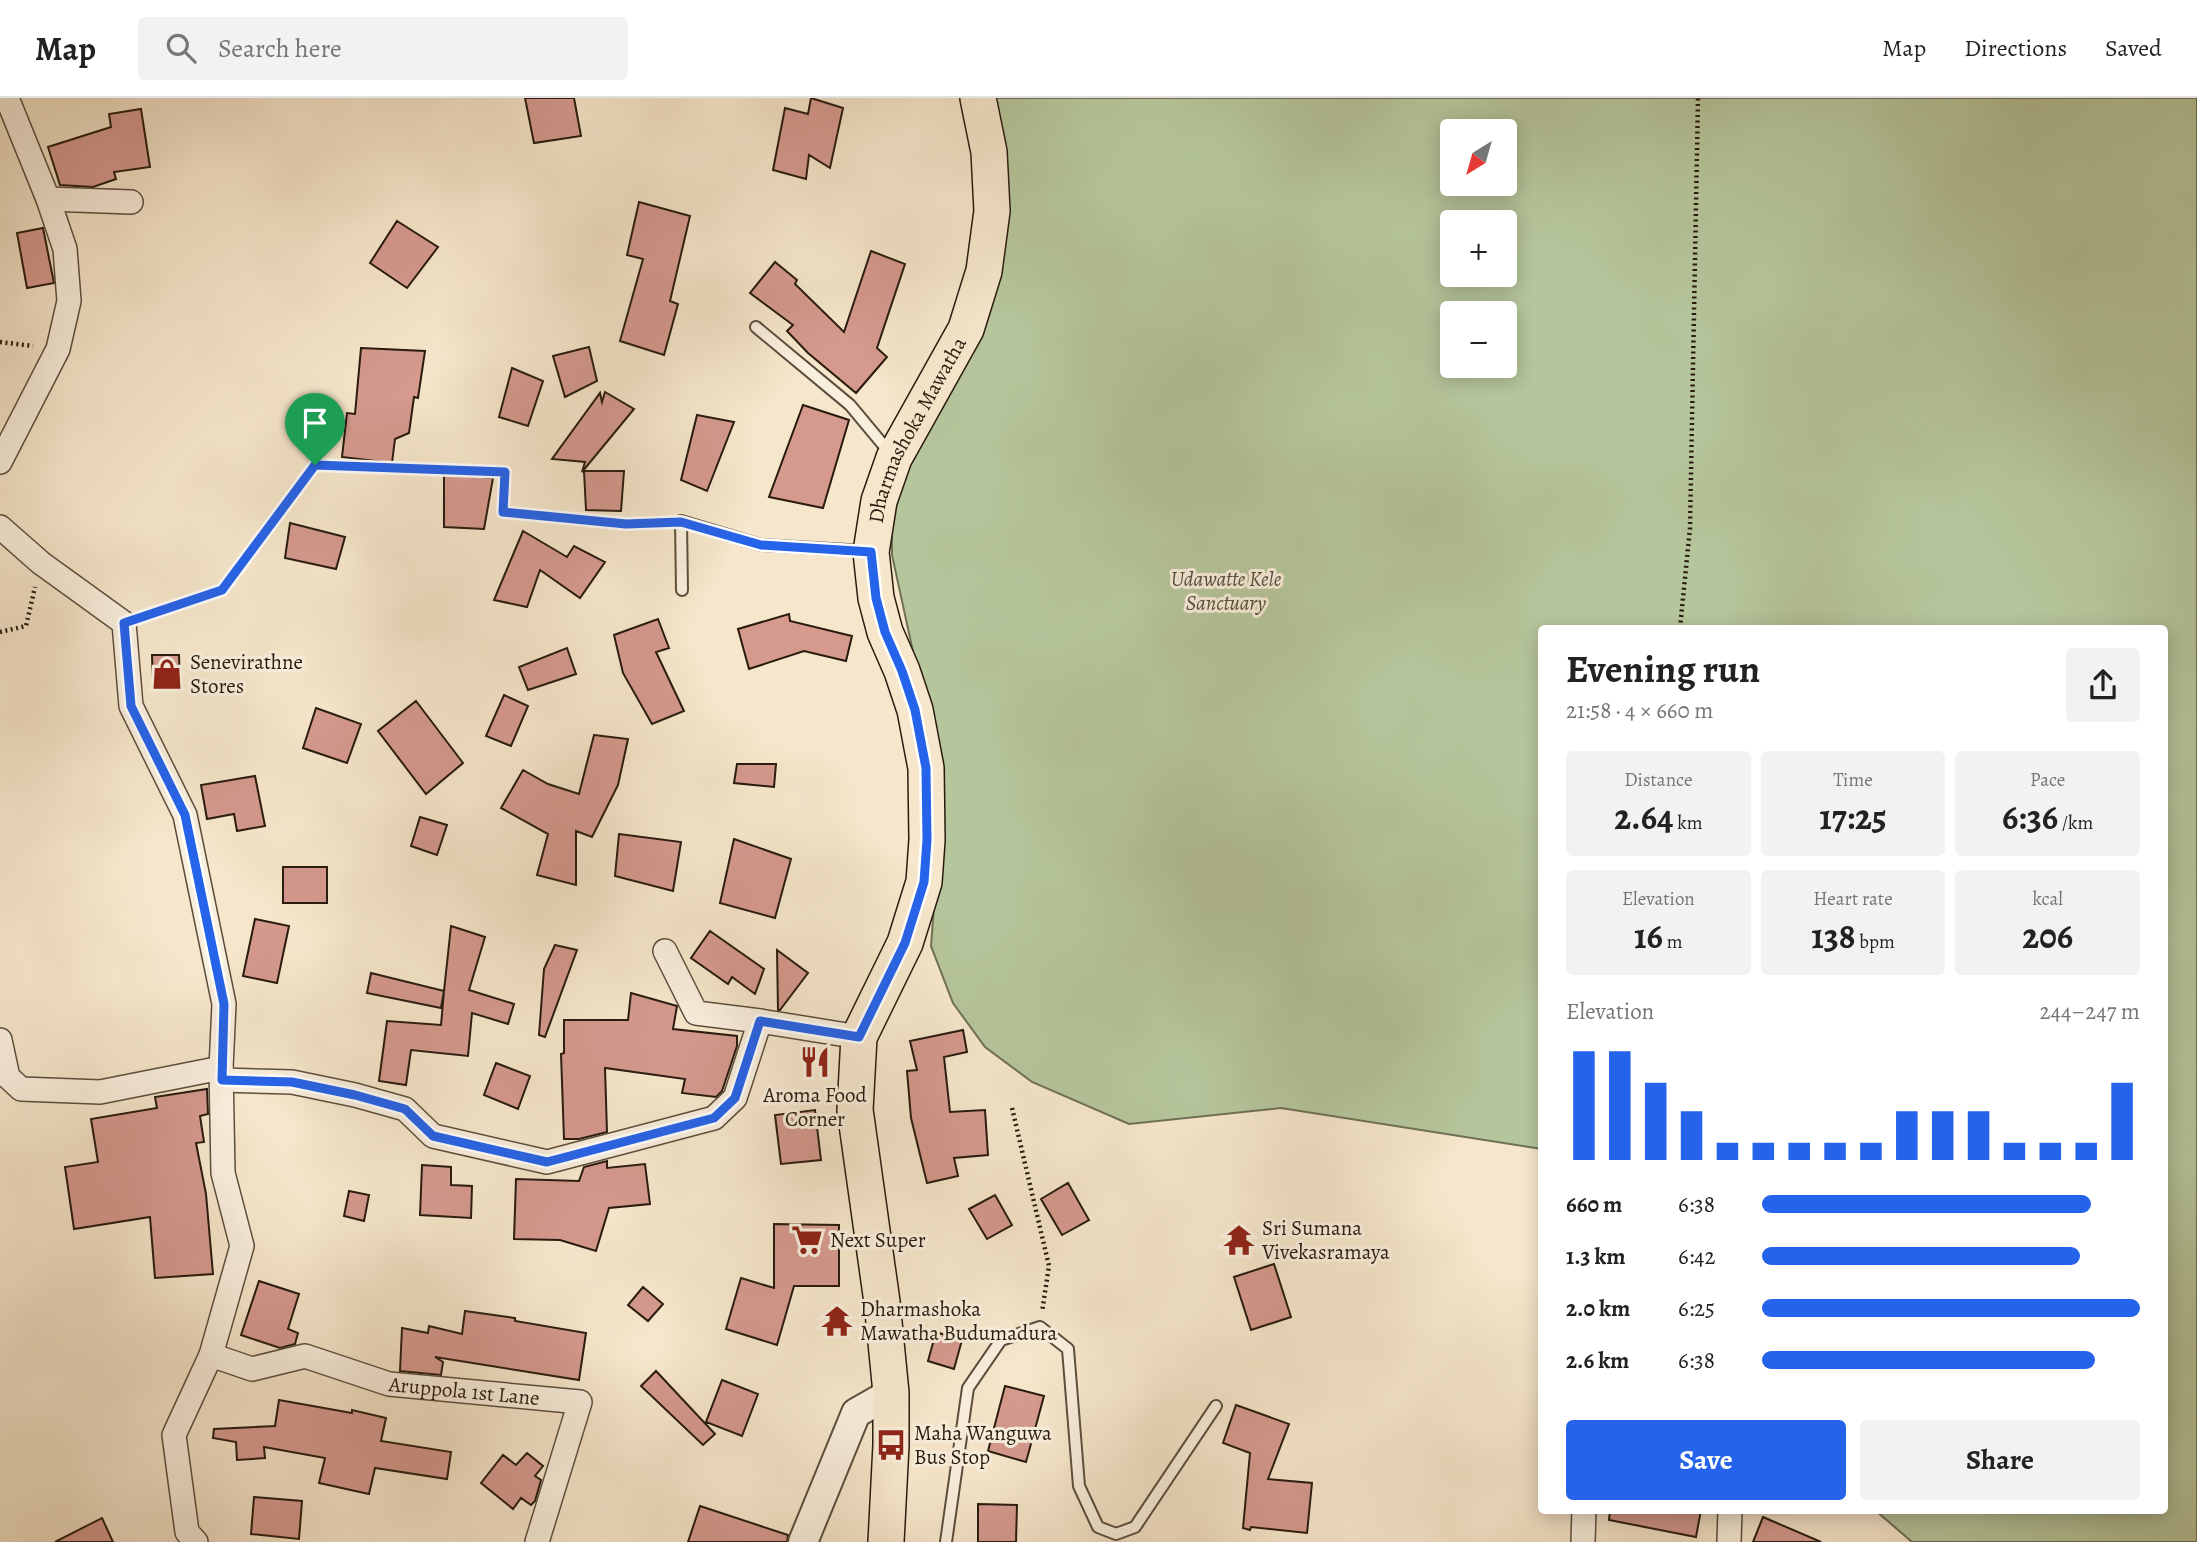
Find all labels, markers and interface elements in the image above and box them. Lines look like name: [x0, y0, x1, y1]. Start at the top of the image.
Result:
search box: [138, 17, 628, 80]
text: Map: [35, 26, 96, 71]
icon: search: [162, 29, 200, 67]
text: Search here: [218, 31, 342, 66]
text: Map: [1882, 32, 1926, 64]
text: Directions: [1964, 32, 2067, 64]
text: Saved: [2105, 32, 2162, 64]
north arrow: [1440, 119, 1517, 196]
map controls: [1440, 119, 1517, 378]
button: +: [1440, 210, 1517, 287]
button: −: [1440, 301, 1517, 378]
street label: Dharmashoka Mawatha: [862, 332, 973, 525]
pin: [285, 393, 345, 465]
icon: arrive: [296, 404, 334, 442]
park label: Udawatte Kele Sanctuary: [1171, 565, 1282, 617]
text: Evening run: [1566, 643, 1760, 695]
place label: Senevirathne Stores: [190, 648, 303, 700]
button: share: [2066, 648, 2140, 722]
shop icon: Senevirathne Stores: [150, 657, 184, 691]
text: 21:58 · 4 × 660 m: [1566, 695, 1713, 726]
text: Distance: [1624, 767, 1692, 793]
text: Time: [1833, 767, 1873, 793]
text: Pace: [2030, 767, 2065, 793]
text: 2.64: [1614, 793, 1673, 841]
text: 17:25: [1819, 793, 1887, 841]
text: 6:36: [2002, 793, 2058, 841]
text: km: [1673, 810, 1703, 836]
text: /km: [2058, 810, 2093, 836]
text: Elevation: [1622, 886, 1695, 912]
text: Heart rate: [1813, 886, 1893, 912]
text: kcal: [2032, 886, 2063, 912]
text: 16: [1634, 912, 1663, 960]
text: 138: [1811, 912, 1856, 960]
text: 206: [2022, 912, 2073, 960]
text: m: [1663, 929, 1683, 955]
text: bpm: [1856, 929, 1895, 955]
text: Elevation: [1566, 996, 1654, 1027]
text: 244–247 m: [2040, 996, 2140, 1027]
restaurant icon: Aroma Food Corner: [798, 1045, 832, 1079]
place label: Aroma Food Corner: [762, 1081, 867, 1133]
text: 660 m: [1566, 1189, 1622, 1220]
text: 6:38: [1678, 1189, 1715, 1220]
place label: Sri Sumana Vivekasramaya: [1261, 1214, 1390, 1266]
supermarket icon: Next Super: [790, 1223, 824, 1257]
temple icon: Sri Sumana Vivekasramaya: [1222, 1223, 1256, 1257]
place label: Next Super: [830, 1226, 926, 1254]
text: 1.3 km: [1566, 1241, 1626, 1272]
text: 6:42: [1678, 1241, 1715, 1272]
text: 2.0 km: [1566, 1293, 1630, 1324]
text: 6:25: [1678, 1293, 1715, 1324]
place label: Dharmashoka Mawatha Budumadura: [860, 1295, 1058, 1347]
temple icon: Dharmashoka Mawatha Budumadura: [820, 1304, 854, 1338]
text: 2.6 km: [1566, 1345, 1629, 1376]
text: 6:38: [1678, 1345, 1715, 1376]
street label: Aruppola 1st Lane: [387, 1370, 541, 1412]
place label: Maha Wanguwa Bus Stop: [914, 1419, 1052, 1471]
button: Save: [1566, 1420, 1846, 1500]
button: Share: [1860, 1420, 2140, 1500]
bus stop icon: Maha Wanguwa Bus Stop: [874, 1428, 908, 1462]

